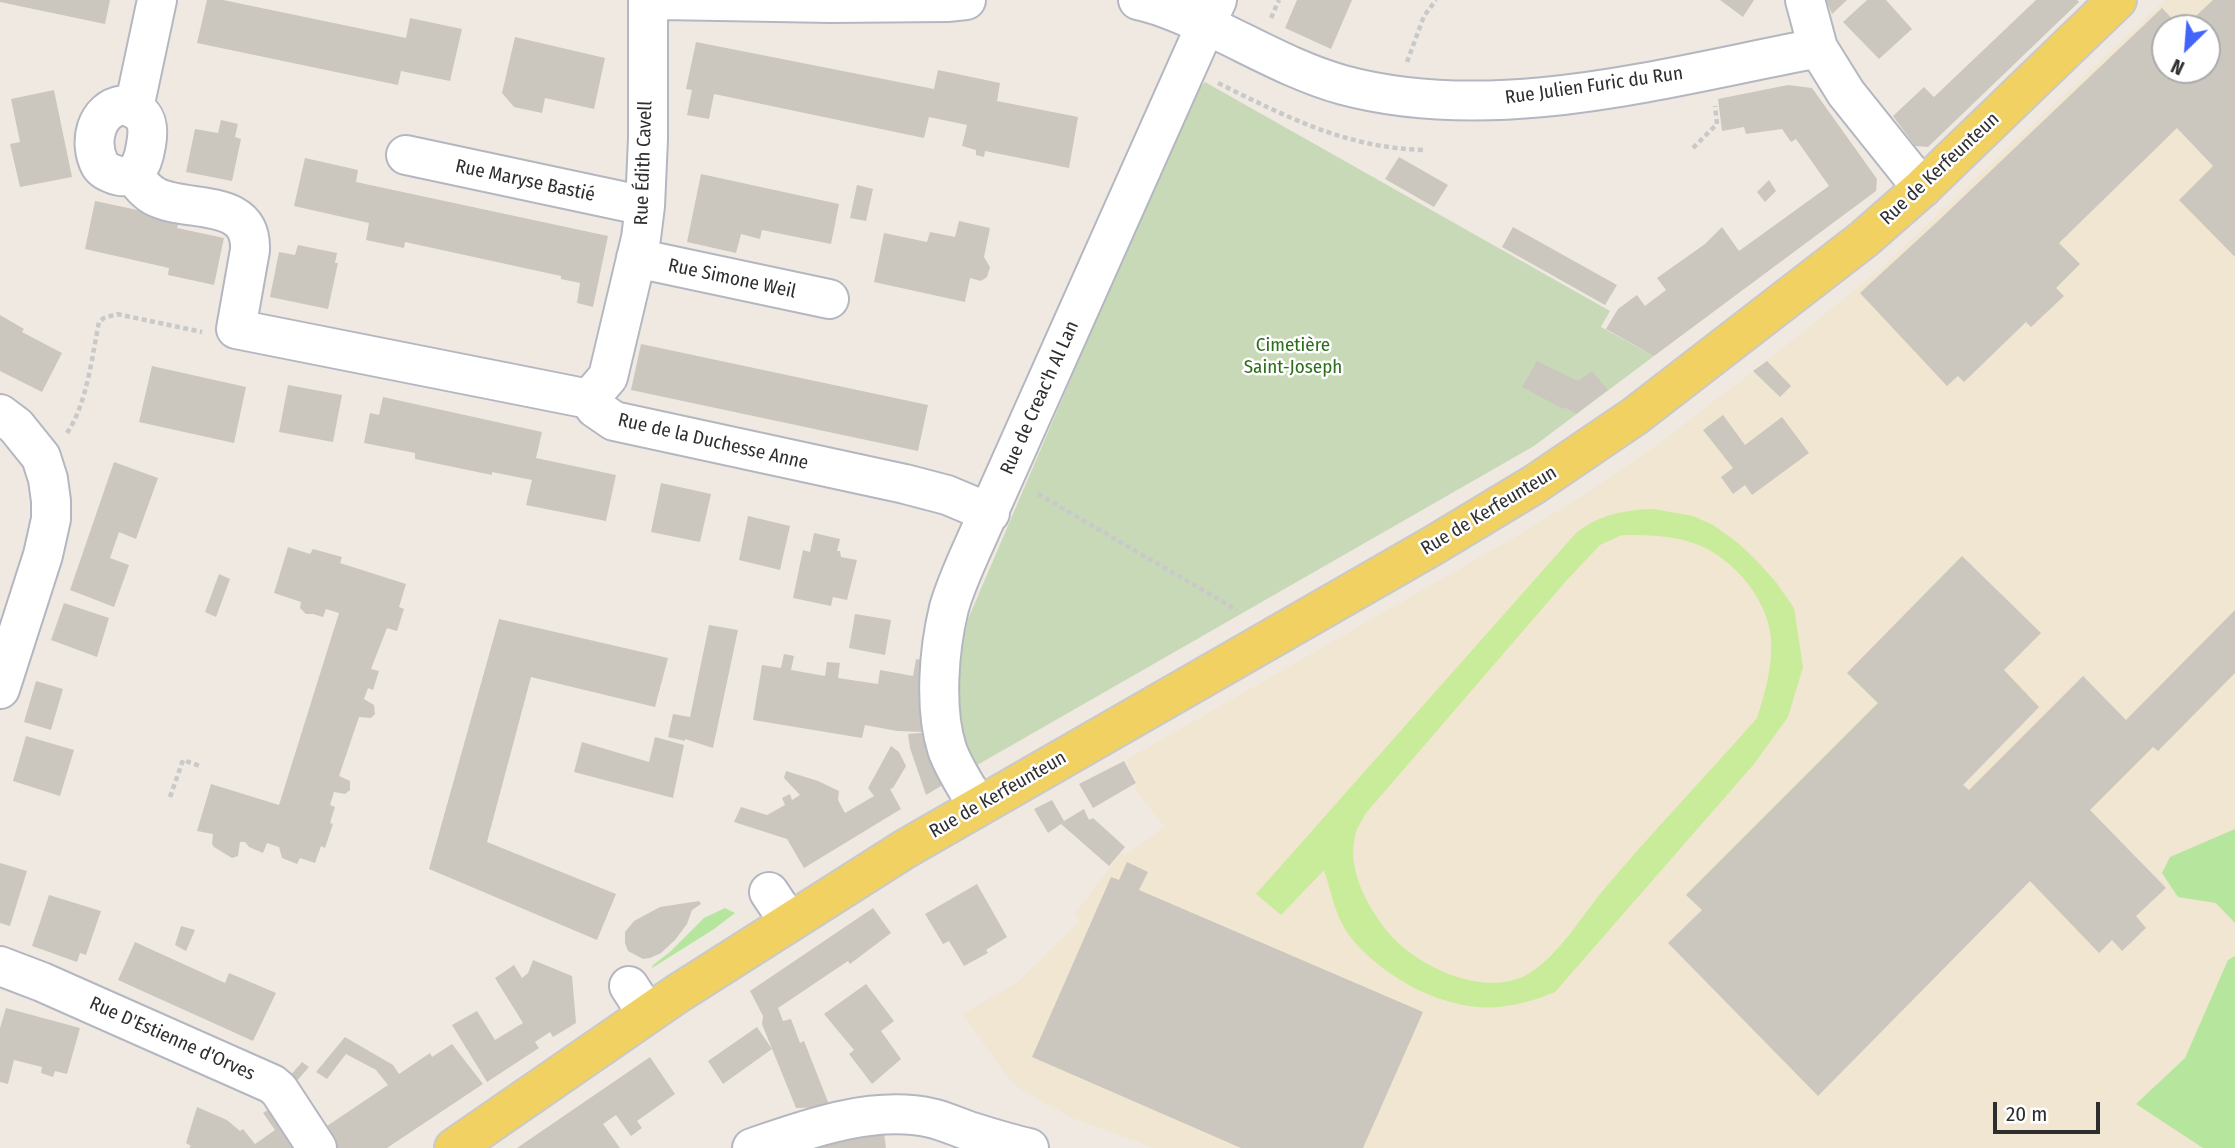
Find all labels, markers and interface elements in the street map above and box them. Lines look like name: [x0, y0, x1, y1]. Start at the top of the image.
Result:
north arrow: [2151, 14, 2221, 84]
text: N: [2168, 54, 2188, 80]
street label: Rue Julien Furic du Run: [1504, 62, 1684, 110]
street label: Rue Édith Cavell: [630, 100, 658, 226]
street label: Rue de Kerfeunteun: [1876, 108, 2004, 230]
street label: Rue Maryse Bastié: [453, 155, 597, 207]
street label: Rue Simone Weil: [666, 254, 798, 304]
street label: Rue de Creac'h Al Lan: [996, 318, 1084, 478]
park label: Cimetière Saint-Joseph: [1244, 335, 1342, 379]
street label: Rue de la Duchesse Anne: [616, 409, 810, 475]
street label: Rue de Kerfeunteun: [1417, 462, 1561, 560]
street label: Rue de Kerfeunteun: [926, 747, 1070, 843]
street label: Rue D'Estienne d'Orves: [86, 992, 258, 1086]
scale bar: [1997, 1088, 2104, 1132]
text: 20 m: [2006, 1101, 2047, 1127]

